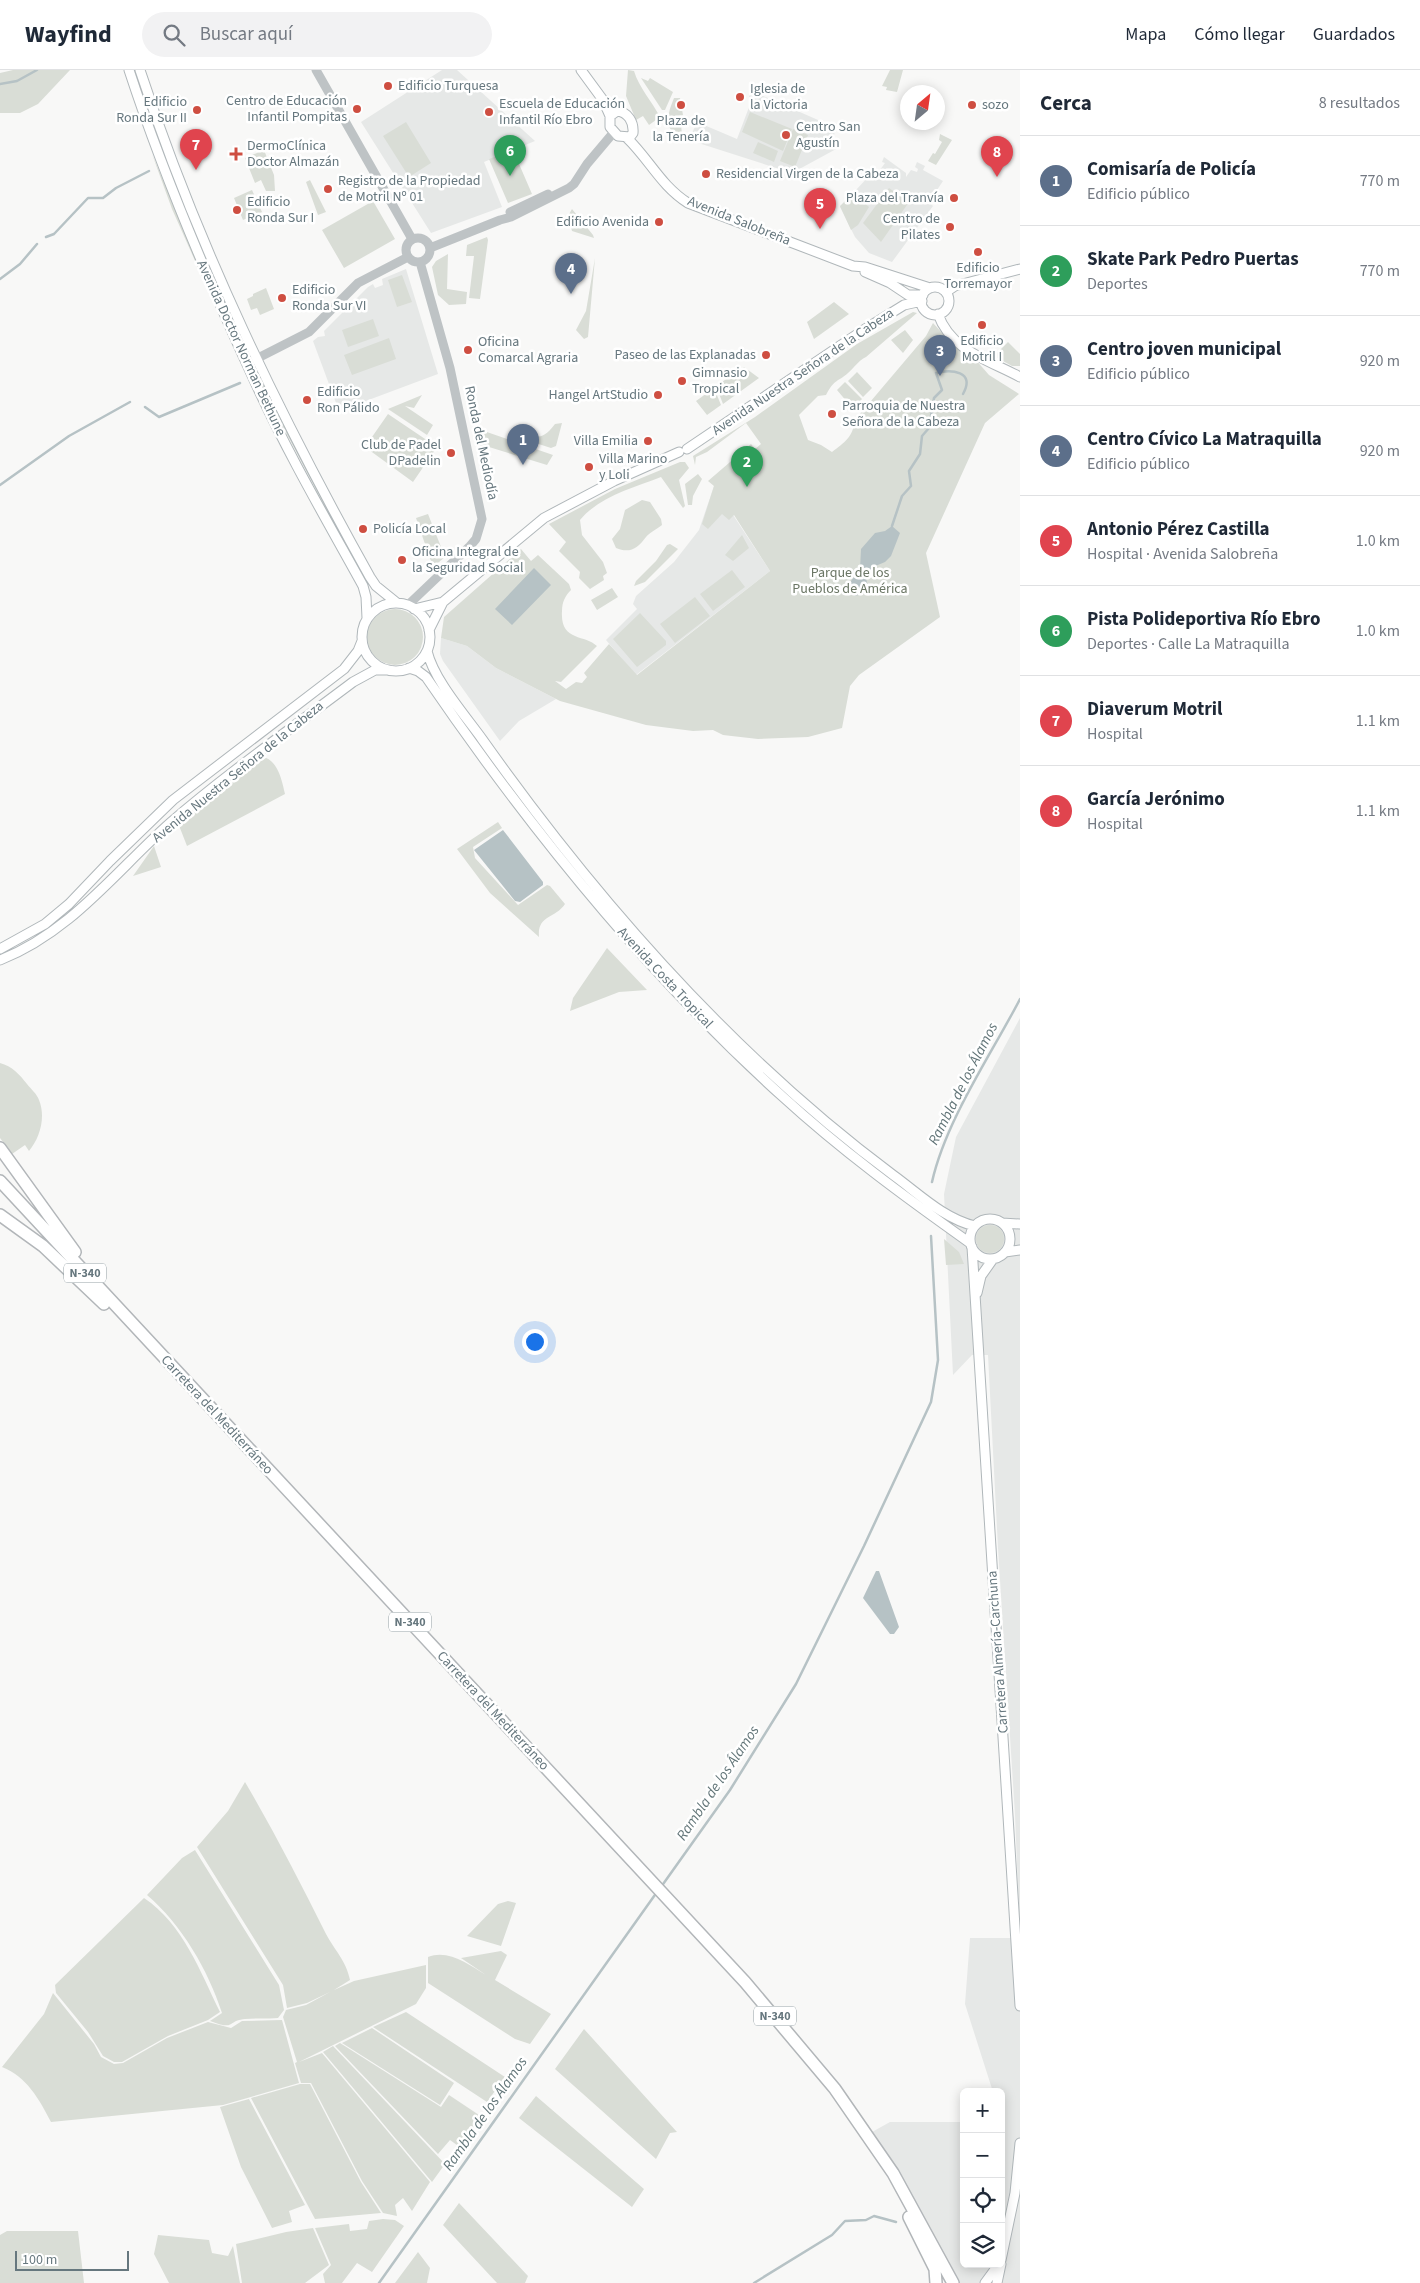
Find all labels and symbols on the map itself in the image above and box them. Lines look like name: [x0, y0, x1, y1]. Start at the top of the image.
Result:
place label: Edificio Turquesa: [398, 76, 499, 96]
place label: Iglesia de la Victoria: [750, 79, 808, 115]
marker: Edificio Turquesa: [382, 80, 394, 92]
north arrow: [900, 85, 945, 130]
place label: Centro de Educación Infantil Pompitas: [226, 91, 347, 127]
marker: Iglesia de la Victoria: [734, 91, 746, 103]
place label: Edificio Ronda Sur II: [116, 92, 187, 128]
place label: Escuela de Educación Infantil Río Ebro: [499, 94, 625, 130]
place label: sozo: [982, 95, 1009, 115]
marker: Plaza de la Tenería: [675, 99, 687, 111]
marker: sozo: [966, 99, 978, 111]
marker: Centro de Educación Infantil Pompitas: [351, 103, 363, 115]
marker: Edificio Ronda Sur II: [191, 104, 203, 116]
marker: Escuela de Educación Infantil Río Ebro: [483, 106, 495, 118]
place label: Plaza de la Tenería: [653, 111, 709, 147]
place label: Centro San Agustín: [796, 117, 861, 153]
pin: 7: [180, 129, 212, 170]
marker: Centro San Agustín: [780, 129, 792, 141]
pin: 6: [494, 135, 526, 176]
place label: DermoClínica Doctor Almazán: [247, 136, 339, 172]
pin: 8: [981, 136, 1013, 177]
marker: DermoClínica Doctor Almazán: [229, 147, 243, 161]
place label: Residencial Virgen de la Cabeza: [716, 164, 899, 184]
marker: Residencial Virgen de la Cabeza: [700, 168, 712, 180]
place label: Registro de la Propiedad de Motril Nº 01: [338, 171, 480, 207]
marker: Registro de la Propiedad de Motril Nº 01: [322, 183, 334, 195]
pin: 5: [804, 188, 836, 229]
place label: Plaza del Tranvía: [846, 188, 944, 208]
street label: Avenida Salobreña: [685, 191, 793, 251]
place label: Edificio Ronda Sur I: [247, 192, 314, 228]
marker: Plaza del Tranvía: [948, 192, 960, 204]
marker: Edificio Ronda Sur I: [231, 204, 243, 216]
place label: Centro de Pilates: [883, 209, 940, 245]
place label: Edificio Avenida: [556, 212, 649, 232]
marker: Edificio Avenida: [653, 216, 665, 228]
marker: Centro de Pilates: [944, 221, 956, 233]
marker: Edificio Torremayor: [972, 246, 984, 258]
pin: 4: [555, 253, 587, 294]
street label: Avenida Doctor Norman Bethune: [191, 257, 291, 439]
place label: Edificio Torremayor: [944, 258, 1012, 294]
place label: Edificio Ronda Sur VI: [292, 280, 366, 316]
marker: Edificio Ronda Sur VI: [276, 292, 288, 304]
street label: Avenida Nuestra Señora de la Cabeza: [708, 303, 898, 441]
marker: Edificio Motril I: [976, 319, 988, 331]
place label: Edificio Motril I: [960, 331, 1004, 367]
place label: Oficina Comarcal Agraria: [478, 332, 578, 368]
pin: 3: [924, 335, 956, 376]
marker: Oficina Comarcal Agraria: [462, 344, 474, 356]
place label: Paseo de las Explanadas: [615, 345, 756, 365]
marker: Paseo de las Explanadas: [760, 349, 772, 361]
place label: Gimnasio Tropical: [692, 363, 747, 399]
marker: Gimnasio Tropical: [676, 375, 688, 387]
place label: Edificio Ron Pálido: [317, 382, 380, 418]
street label: Ronda del Mediodía: [459, 384, 503, 502]
place label: Hangel ArtStudio: [548, 385, 648, 405]
marker: Hangel ArtStudio: [652, 389, 664, 401]
marker: Edificio Ron Pálido: [301, 394, 313, 406]
place label: Parroquia de Nuestra Señora de la Cabeza: [842, 396, 965, 432]
marker: Parroquia de Nuestra Señora de la Cabeza: [826, 408, 838, 420]
pin: 1: [507, 424, 539, 465]
place label: Villa Emilia: [574, 431, 638, 451]
place label: Club de Padel DPadelin: [361, 435, 441, 471]
marker: Villa Emilia: [642, 435, 654, 447]
pin: 2: [731, 446, 763, 487]
marker: Club de Padel DPadelin: [445, 447, 457, 459]
place label: Villa Marino y Loli: [599, 449, 667, 485]
marker: Villa Marino y Loli: [583, 461, 595, 473]
place label: Policía Local: [373, 519, 446, 539]
marker: Policía Local: [357, 523, 369, 535]
place label: Oficina Integral de la Seguridad Social: [412, 542, 524, 578]
marker: Oficina Integral de la Seguridad Social: [396, 554, 408, 566]
park label: Parque de los Pueblos de América: [792, 563, 908, 599]
street label: Avenida Nuestra Señora de la Cabeza: [148, 696, 328, 848]
street label: Avenida Costa Tropical: [613, 923, 718, 1034]
water label: Rambla de los Álamos: [923, 1019, 1003, 1149]
road number: N-340: [64, 1264, 106, 1282]
your location: [522, 1329, 548, 1355]
street label: Carretera del Mediterráneo: [156, 1351, 278, 1479]
street label: Carretera Almería-Carchuna: [982, 1570, 1014, 1734]
road number: N-340: [389, 1612, 431, 1631]
street label: Carretera del Mediterráneo: [432, 1647, 554, 1775]
water label: Rambla de los Álamos: [672, 1721, 764, 1845]
road number: N-340: [754, 2006, 796, 2025]
water label: Rambla de los Álamos: [438, 2053, 532, 2175]
scale bar: [15, 2248, 129, 2271]

